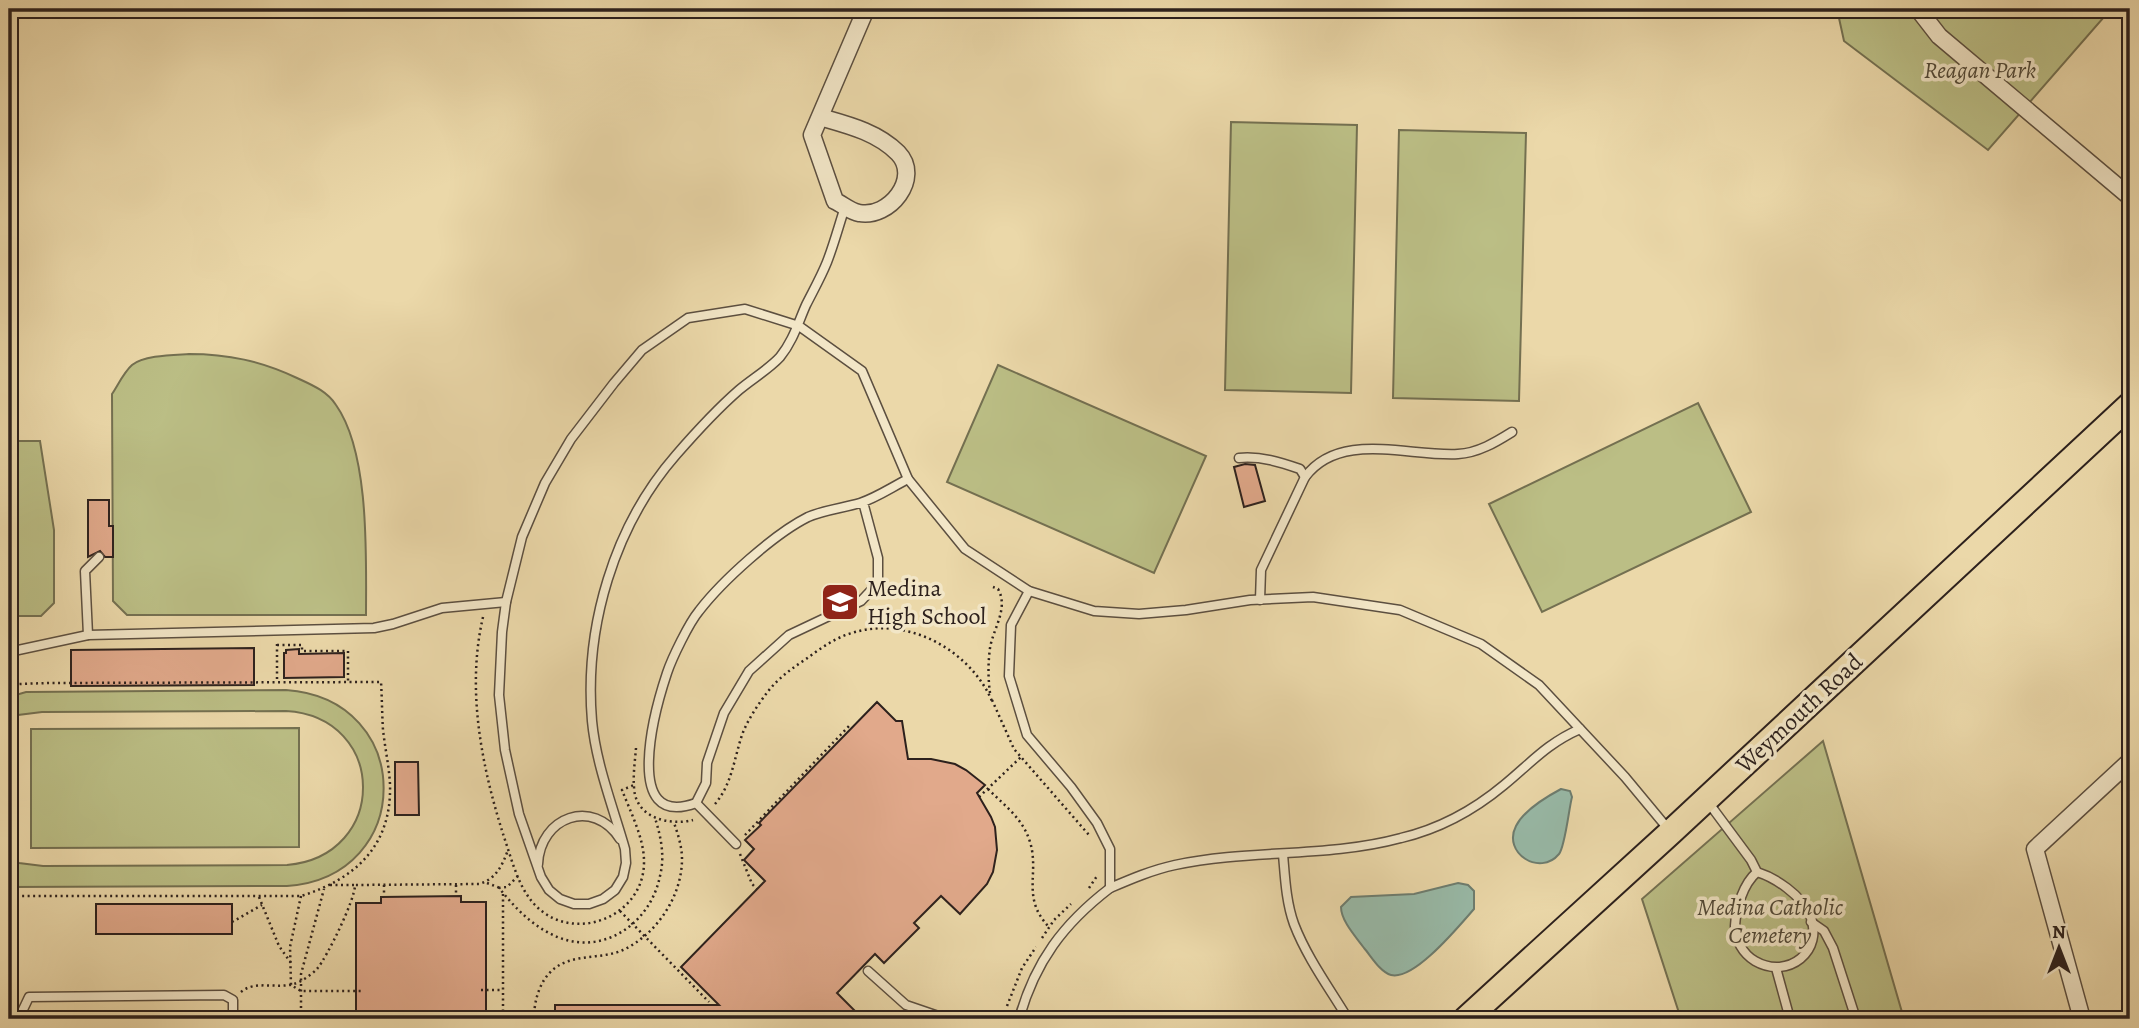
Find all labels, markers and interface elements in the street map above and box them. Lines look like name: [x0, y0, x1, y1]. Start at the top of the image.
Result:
park label: Reagan Park: [1924, 54, 2036, 86]
place label: Medina High School: [867, 572, 986, 632]
school or university icon: Medina High School: [819, 581, 861, 623]
street label: Weymouth Road: [1728, 646, 1869, 781]
park label: Medina Catholic Cemetery: [1697, 891, 1844, 951]
north arrow: [2024, 912, 2094, 982]
text: N: [2052, 919, 2066, 945]

